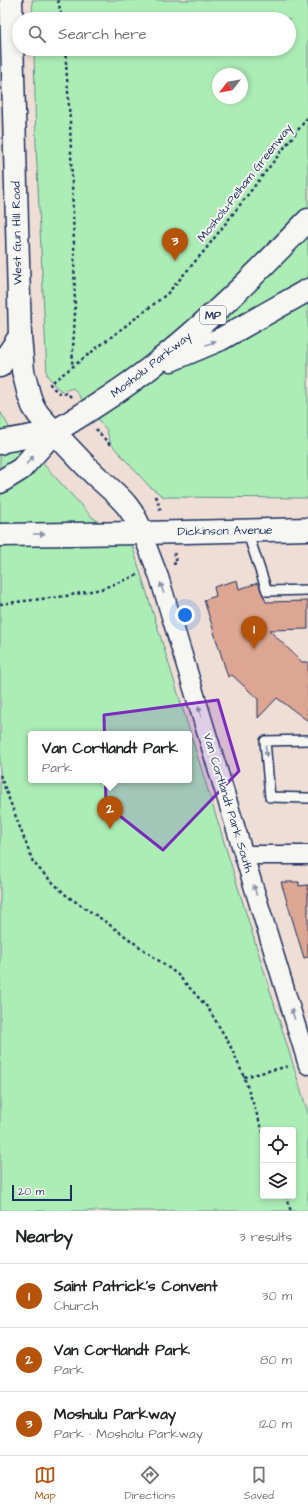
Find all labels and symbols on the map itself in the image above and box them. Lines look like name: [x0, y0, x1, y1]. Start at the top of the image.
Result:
north arrow: [212, 68, 248, 104]
street label: Mosholu-Pelham Greenway: [193, 120, 298, 246]
street label: West Gun Hill Road: [8, 181, 26, 285]
pin: 3: [162, 228, 188, 261]
road number: MP: [200, 306, 226, 324]
street label: Mosholu Parkway: [107, 328, 196, 403]
one-way arrow: [206, 340, 217, 346]
one-way arrow: [25, 455, 35, 465]
street label: Dickinson Avenue: [177, 522, 273, 540]
one-way arrow: [33, 531, 46, 537]
one-way arrow: [159, 581, 165, 593]
your location: [175, 605, 195, 625]
pin: 1: [241, 616, 267, 649]
one-way arrow: [197, 706, 203, 718]
street label: Van Cortlandt Park South: [199, 731, 257, 875]
one-way arrow: [263, 745, 270, 757]
pin: 2: [97, 796, 123, 829]
one-way arrow: [252, 884, 258, 896]
one-way arrow: [289, 1008, 295, 1020]
scale bar: [12, 1183, 72, 1202]

